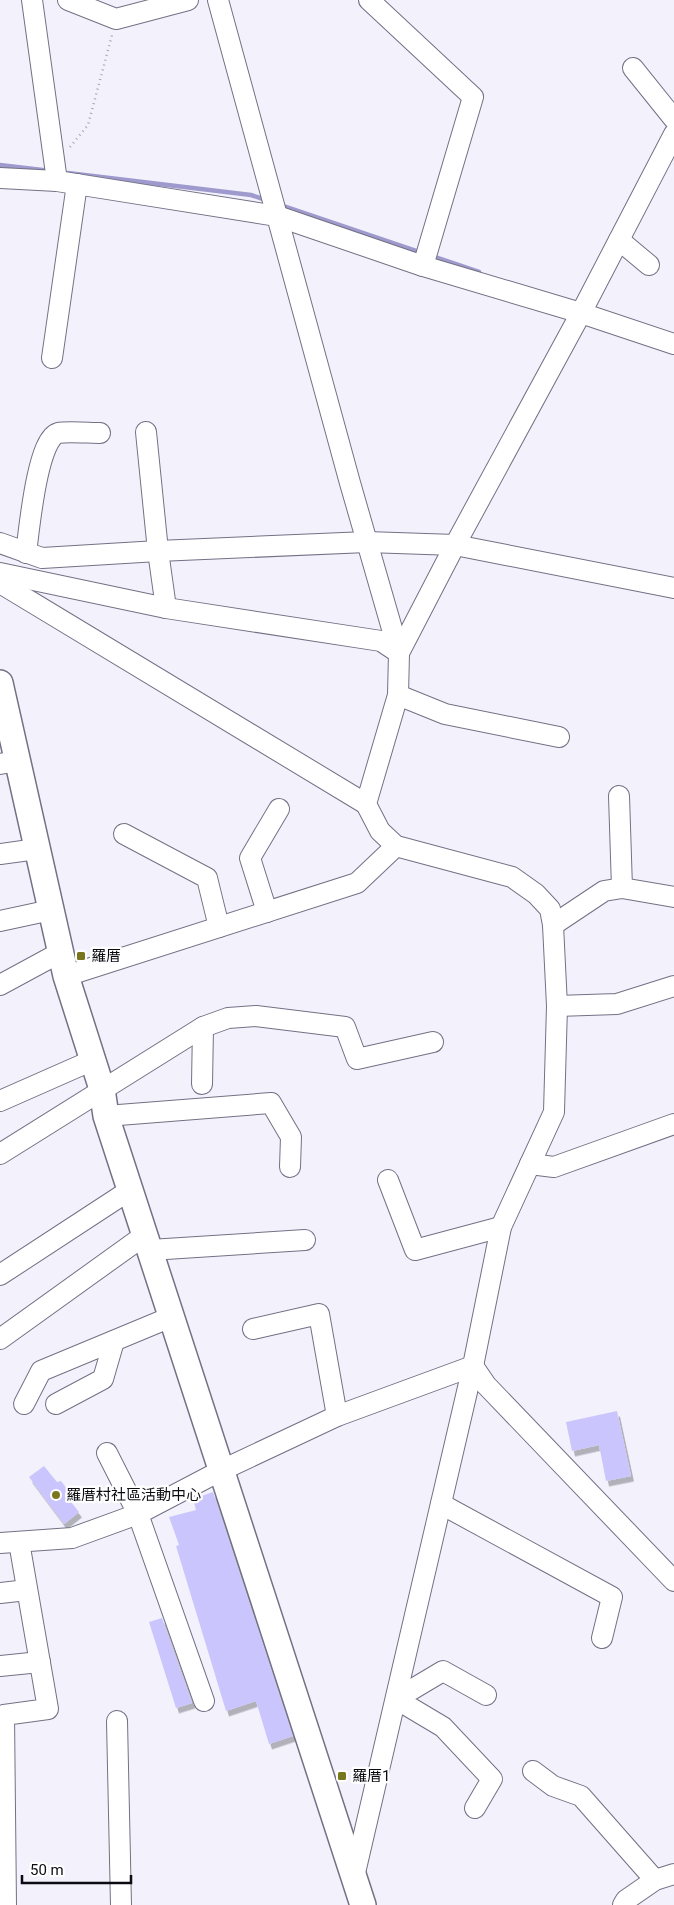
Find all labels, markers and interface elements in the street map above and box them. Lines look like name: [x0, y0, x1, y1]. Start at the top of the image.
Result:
place label: 羅厝: [91, 947, 121, 965]
marker: 羅厝: [75, 950, 87, 962]
place label: 羅厝村社區活動中心: [66, 1486, 201, 1504]
marker: 羅厝村社區活動中心: [50, 1489, 62, 1501]
place label: 羅厝1: [352, 1767, 390, 1785]
marker: 羅厝1: [336, 1770, 348, 1782]
scale bar: [22, 1852, 131, 1884]
text: 50 m: [30, 1861, 64, 1879]

